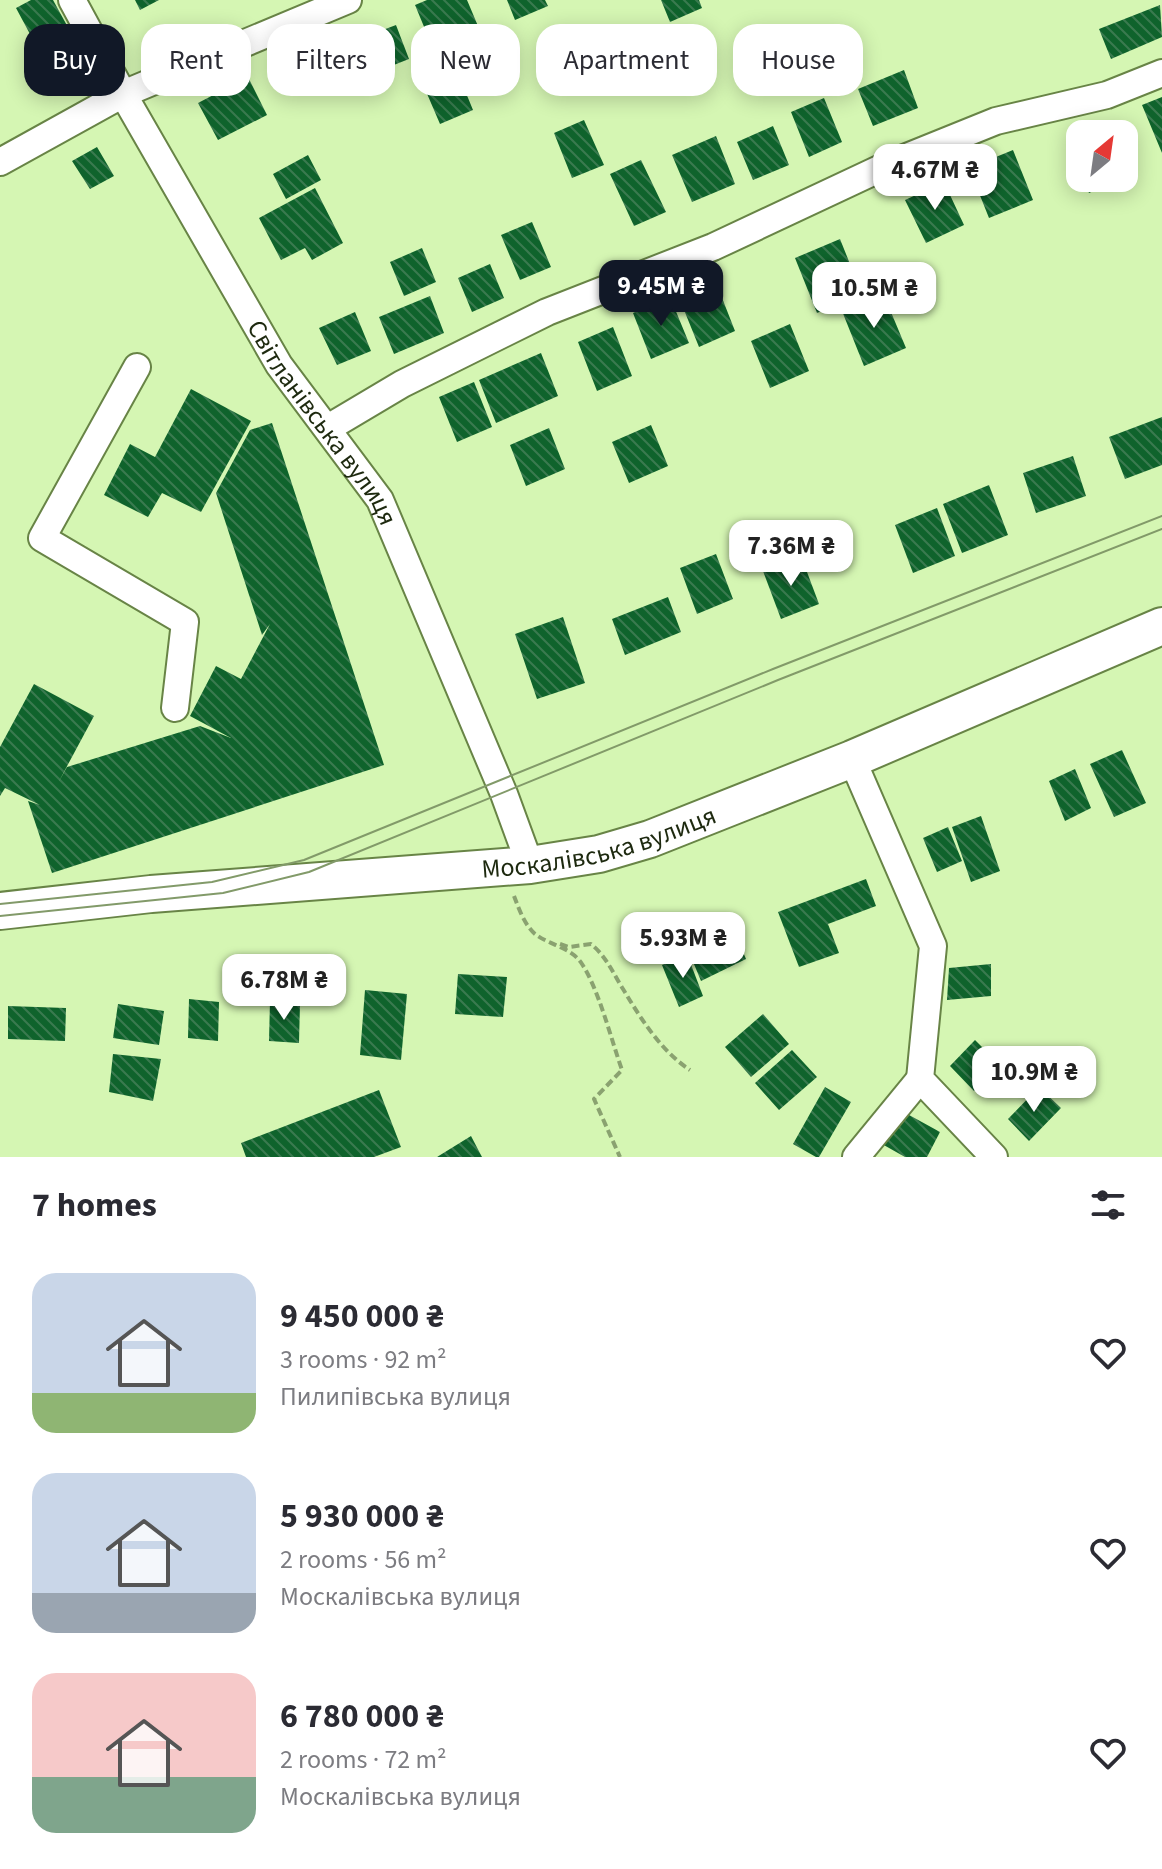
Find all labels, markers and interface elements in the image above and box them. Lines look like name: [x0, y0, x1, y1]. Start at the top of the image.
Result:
chip: Buy: [24, 24, 125, 96]
chip: Rent: [141, 24, 251, 96]
chip: Filters: [267, 24, 395, 96]
chip: New: [411, 24, 520, 96]
chip: Apartment: [536, 24, 717, 96]
chip: House: [733, 24, 863, 96]
north arrow: [1066, 120, 1138, 192]
map controls: [1066, 120, 1138, 192]
pin: 4.67M ₴: [861, 144, 1009, 212]
text: 4.67M ₴: [891, 151, 979, 188]
pin: 9.45M ₴: [587, 260, 735, 328]
pin: 10.5M ₴: [800, 262, 948, 330]
text: 9.45M ₴: [617, 267, 705, 304]
text: 10.5M ₴: [830, 269, 918, 306]
street label: Світланівська вулиця: [238, 313, 407, 531]
pin: 7.36M ₴: [717, 520, 865, 588]
text: 7.36M ₴: [747, 527, 835, 564]
street label: Москалівська вулиця: [480, 796, 721, 887]
pin: 5.93M ₴: [609, 912, 757, 980]
text: 5.93M ₴: [639, 919, 727, 956]
pin: 6.78M ₴: [210, 954, 358, 1022]
text: 6.78M ₴: [240, 961, 328, 998]
pin: 10.9M ₴: [960, 1046, 1108, 1114]
text: 10.9M ₴: [990, 1053, 1078, 1090]
text: 7 homes: [32, 1181, 157, 1230]
icon: filters: [1086, 1183, 1130, 1227]
text: 9 450 000 ₴: [280, 1292, 444, 1341]
icon: home: [96, 1305, 192, 1401]
icon: heart: [1086, 1331, 1130, 1375]
text: 3 rooms · 92 m²: [280, 1341, 447, 1378]
text: Пилипівська вулиця: [280, 1378, 511, 1415]
text: 5 930 000 ₴: [280, 1492, 444, 1541]
icon: home: [96, 1505, 192, 1601]
icon: heart: [1086, 1531, 1130, 1575]
text: 2 rooms · 56 m²: [280, 1541, 447, 1578]
text: Москалівська вулиця: [280, 1578, 521, 1615]
text: 6 780 000 ₴: [280, 1692, 444, 1741]
icon: home: [96, 1705, 192, 1801]
icon: heart: [1086, 1731, 1130, 1775]
text: 2 rooms · 72 m²: [280, 1741, 447, 1778]
text: Москалівська вулиця: [280, 1778, 521, 1815]

